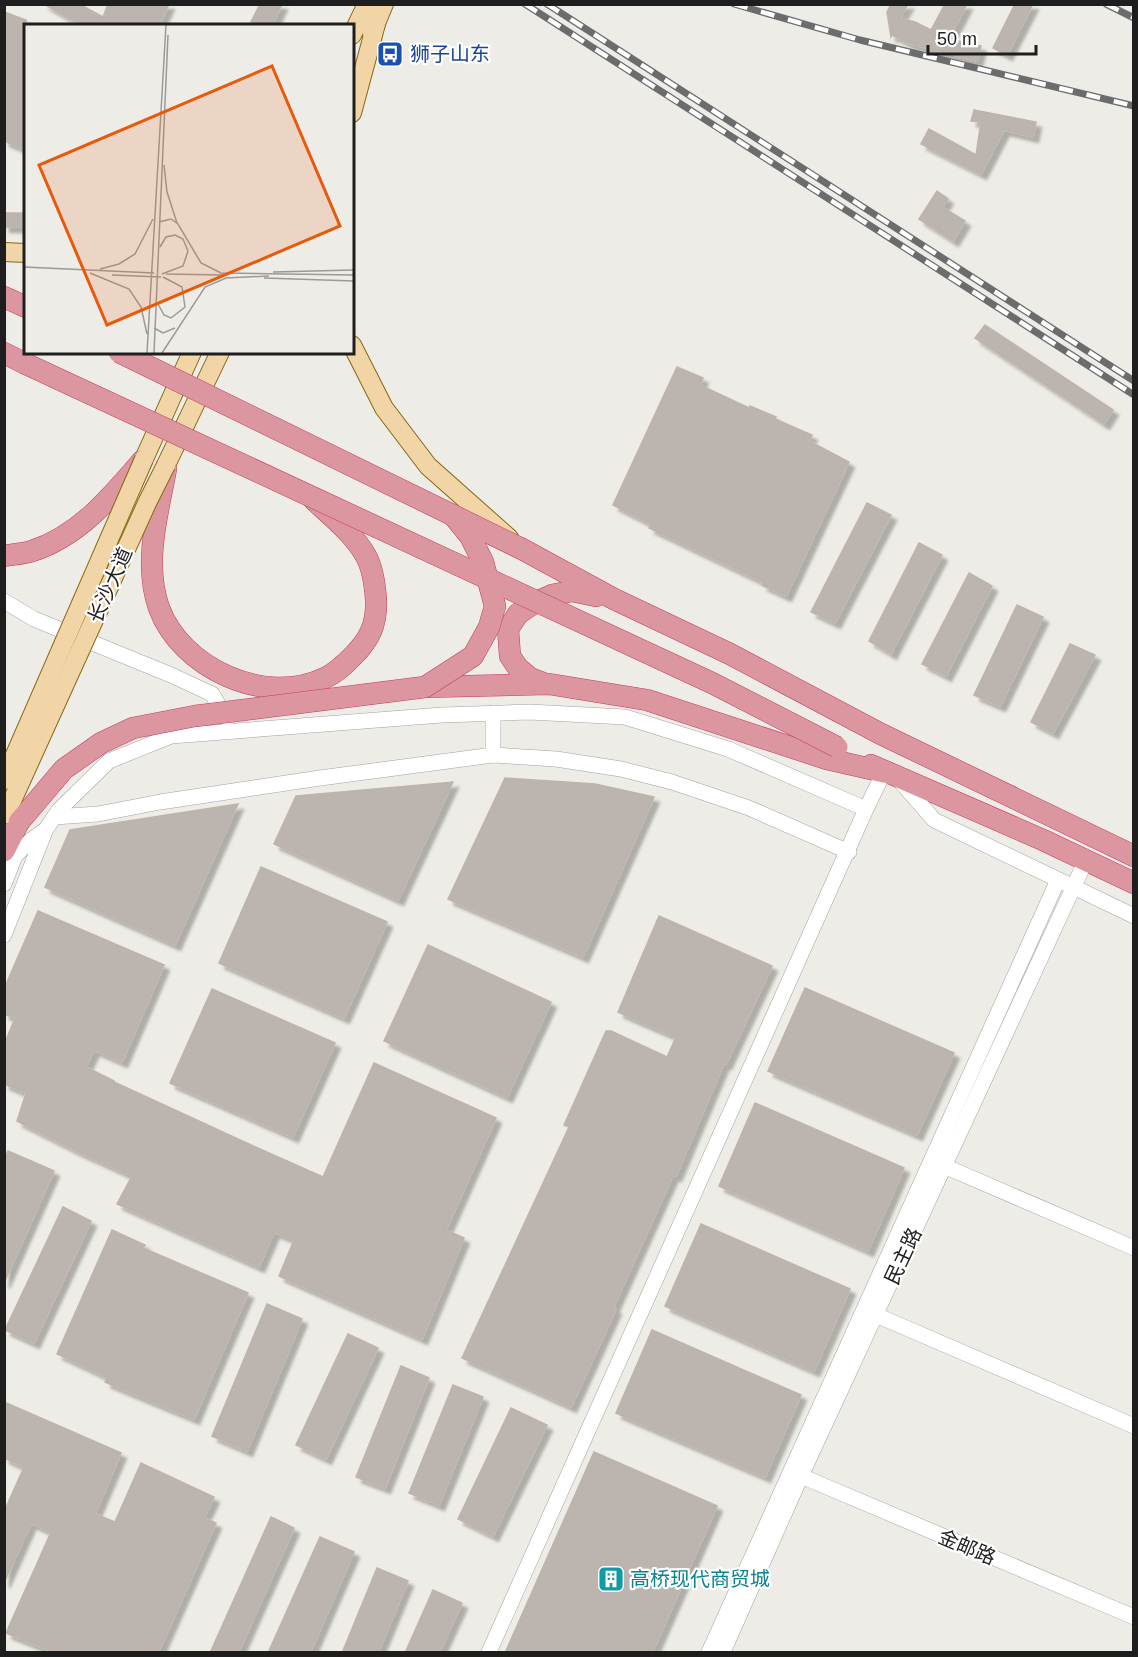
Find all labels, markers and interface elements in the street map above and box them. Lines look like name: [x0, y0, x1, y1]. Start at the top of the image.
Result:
scale bar: [928, 18, 1036, 56]
inset map: [24, 24, 354, 354]
text: 50 m: [937, 29, 977, 49]
bus stop icon: 狮子山东: [375, 39, 405, 69]
place label: 狮子山东: [410, 43, 490, 65]
street label: 长沙大道: [84, 544, 136, 626]
street label: 民主路: [880, 1224, 926, 1288]
street label: 金邮路: [935, 1525, 999, 1569]
building icon: 高桥现代商贸城: [596, 1564, 626, 1594]
place label: 高桥现代商贸城: [630, 1568, 770, 1590]

